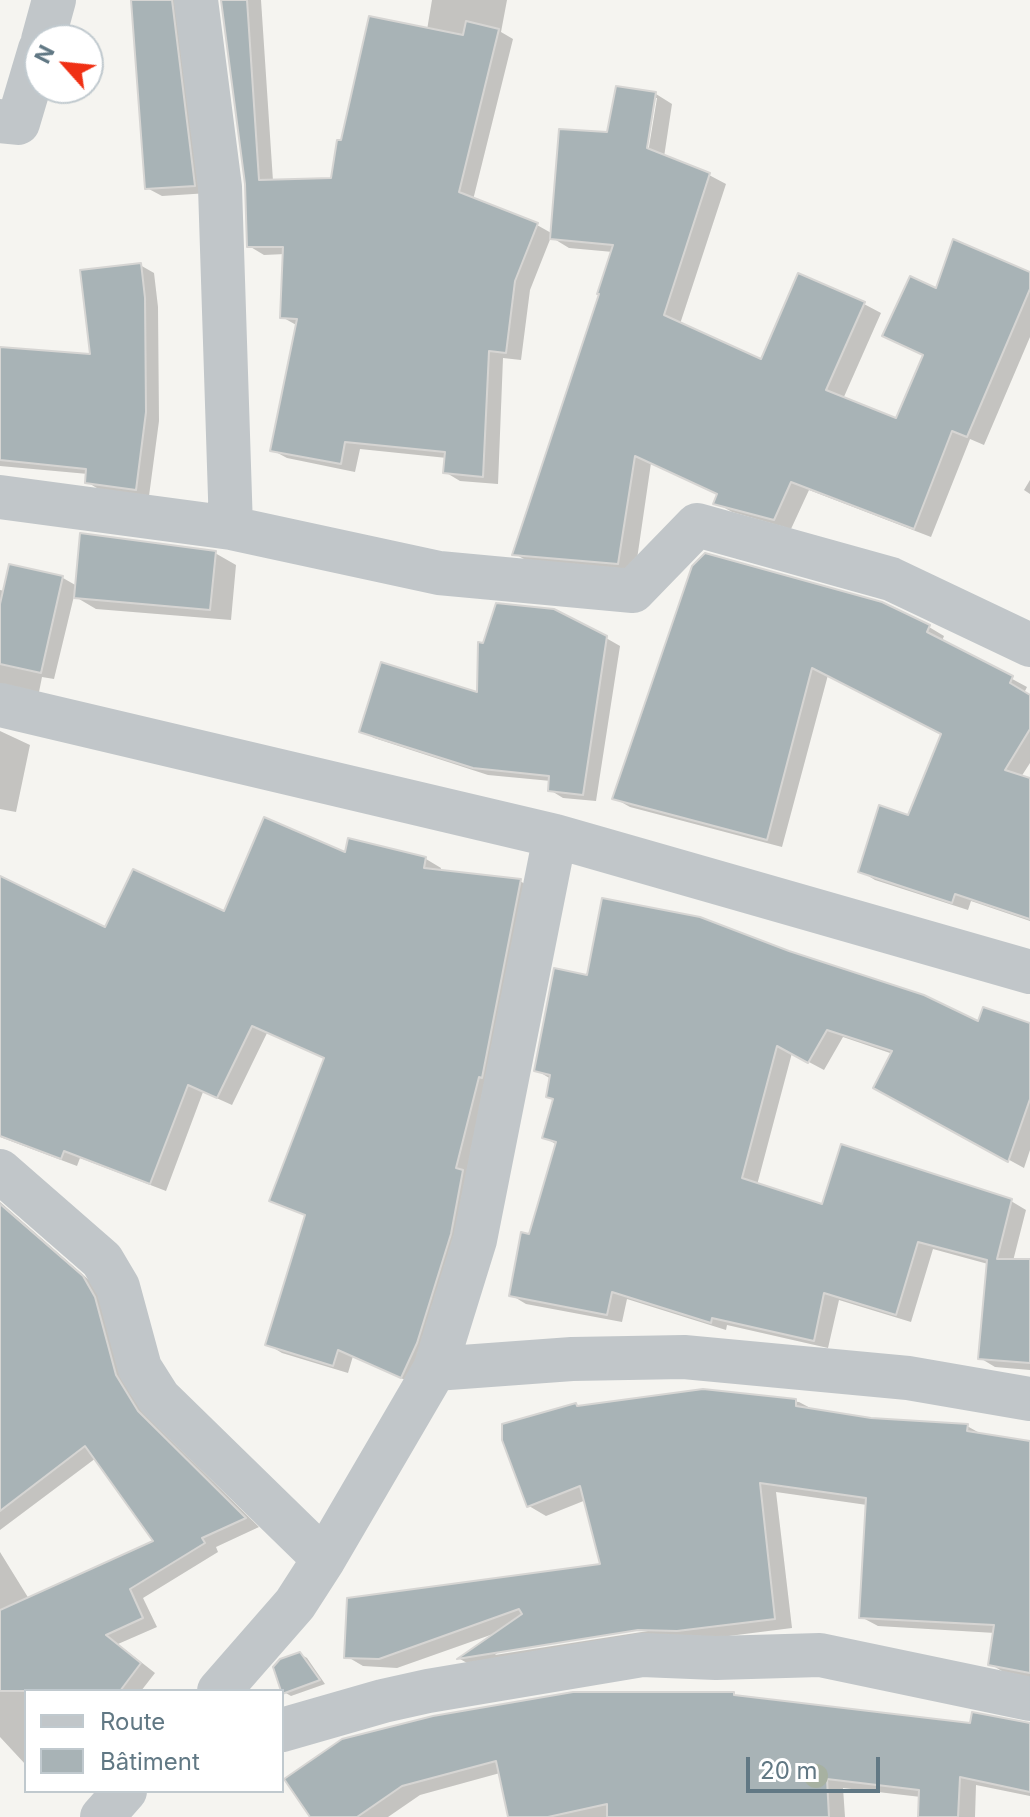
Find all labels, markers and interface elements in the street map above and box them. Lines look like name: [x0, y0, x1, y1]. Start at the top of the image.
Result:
north arrow: [24, 24, 104, 104]
text: N: [29, 41, 60, 67]
legend: [24, 1689, 284, 1793]
text: Route: [100, 1707, 165, 1736]
scale bar: [750, 1741, 884, 1791]
text: Bâtiment: [100, 1747, 200, 1776]
text: 20 m: [760, 1756, 818, 1785]

